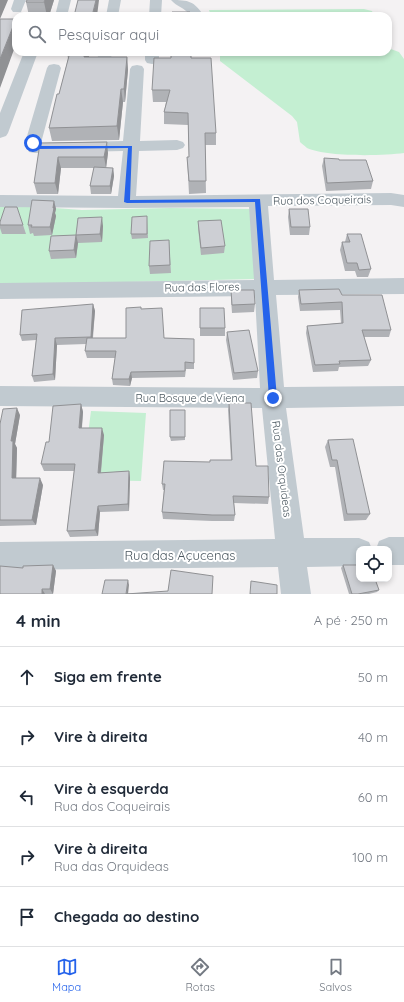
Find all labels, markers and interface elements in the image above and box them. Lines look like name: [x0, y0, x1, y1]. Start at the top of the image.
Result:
search box: [12, 12, 392, 56]
icon: search: [26, 23, 48, 45]
text: Pesquisar aqui: [58, 25, 159, 44]
route start: [24, 134, 42, 152]
street label: Rua dos Coqueirais: [273, 192, 371, 208]
street label: Rua das Flores: [164, 279, 240, 295]
route end: [264, 389, 282, 407]
street label: Rua Bosque de Viena: [135, 391, 245, 405]
street label: Rua das Orquideas: [269, 420, 295, 518]
map controls: [356, 546, 392, 582]
button: locate: [356, 546, 392, 582]
street label: Rua das Açucenas: [125, 547, 235, 563]
text: 4 min: [16, 610, 61, 631]
text: A pé · 250 m: [314, 612, 388, 628]
icon: ahead: [16, 666, 38, 688]
text: Siga em frente: [54, 667, 162, 686]
text: 50 m: [358, 669, 388, 685]
icon: right: [16, 726, 38, 748]
text: Vire à direita: [54, 727, 148, 746]
text: 40 m: [358, 729, 388, 745]
text: Vire à esquerda: [54, 779, 169, 798]
icon: left: [16, 786, 38, 808]
text: 60 m: [358, 789, 388, 805]
text: Rua dos Coqueirais: [54, 798, 170, 814]
text: Vire à direita: [54, 839, 148, 858]
icon: right: [16, 846, 38, 868]
text: 100 m: [352, 849, 388, 865]
text: Rua das Orquideas: [54, 858, 169, 874]
icon: arrive: [16, 906, 38, 928]
text: Chegada ao destino: [54, 907, 199, 926]
tab: Mapa: [52, 956, 81, 994]
tab: Rotas: [185, 956, 215, 994]
tab: Salvos: [319, 956, 352, 994]

